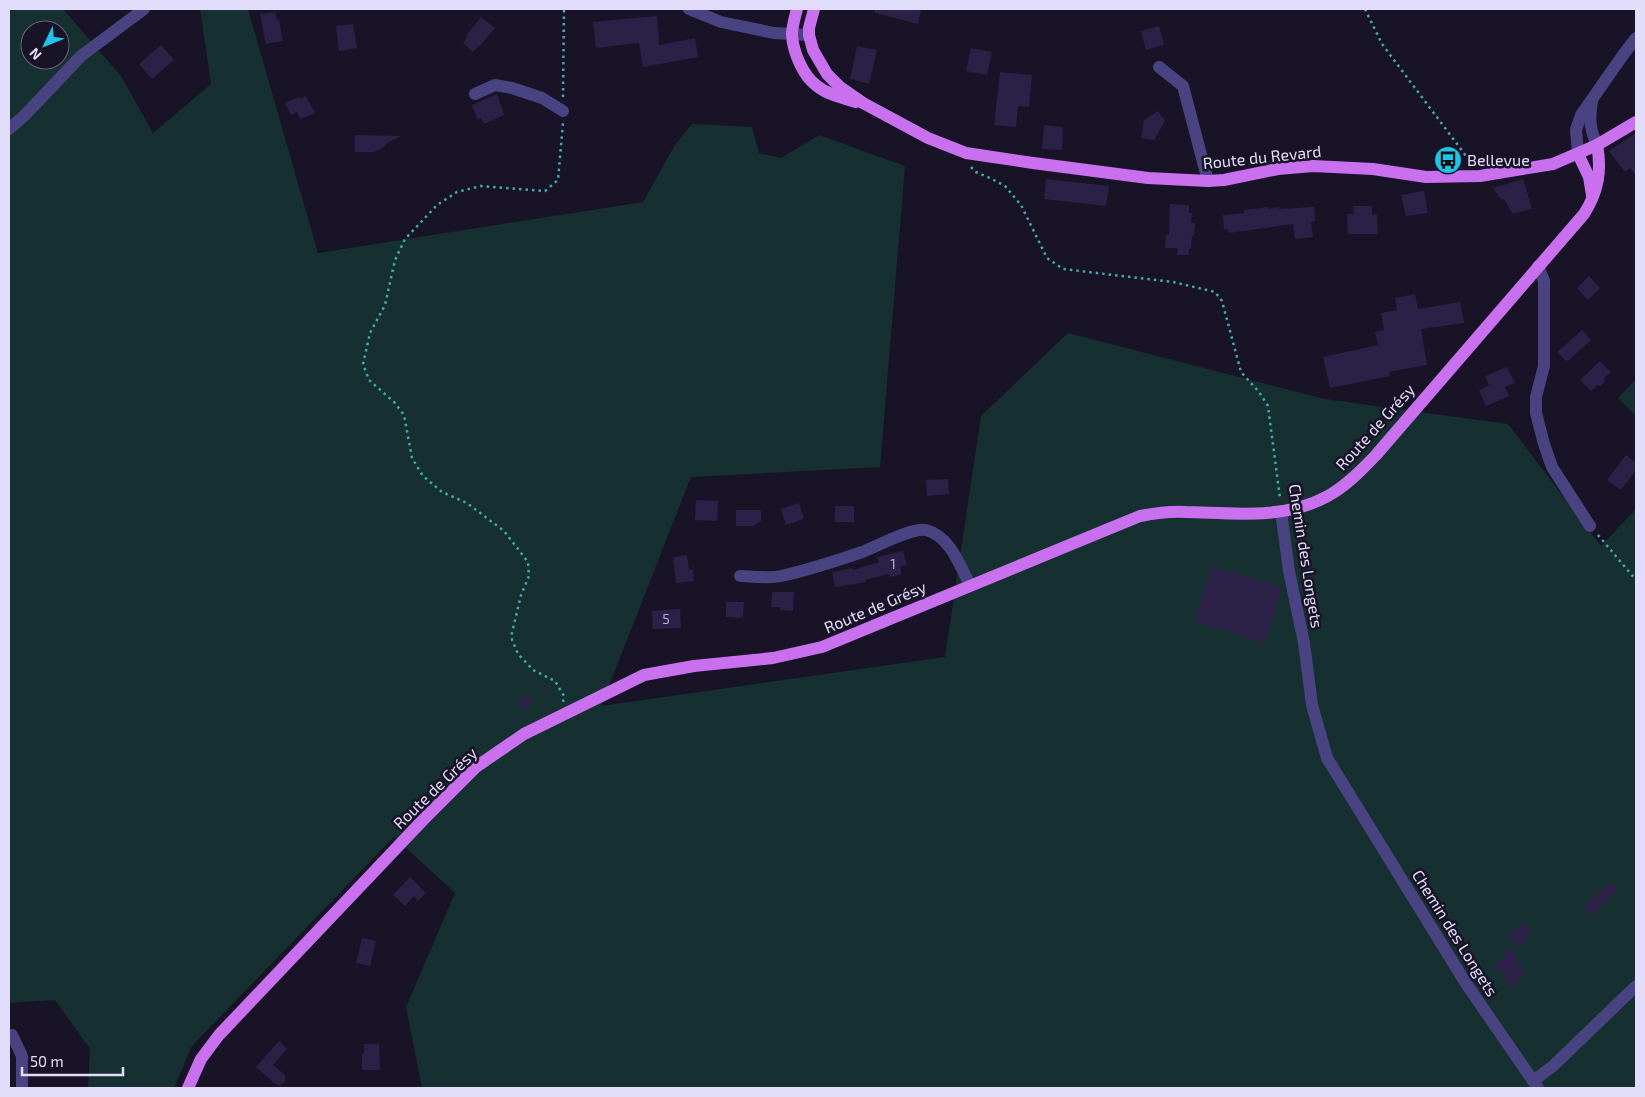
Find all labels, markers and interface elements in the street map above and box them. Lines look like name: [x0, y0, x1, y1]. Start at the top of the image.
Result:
north arrow: [20, 20, 70, 70]
text: N: [25, 45, 45, 64]
street label: Route du Revard: [1202, 141, 1322, 172]
bus stop icon: Bellevue: [1433, 145, 1463, 175]
place label: Bellevue: [1467, 150, 1530, 169]
street label: Route de Grésy: [1331, 379, 1419, 474]
street label: Chemin des Longets: [1286, 483, 1327, 629]
house number: 1: [890, 555, 896, 572]
street label: Route de Grésy: [821, 576, 929, 637]
house number: 5: [662, 610, 670, 627]
street label: Route de Grésy: [389, 743, 481, 832]
street label: Chemin des Longets: [1409, 866, 1502, 999]
scale bar: [22, 1044, 124, 1076]
text: 50 m: [30, 1052, 64, 1070]

